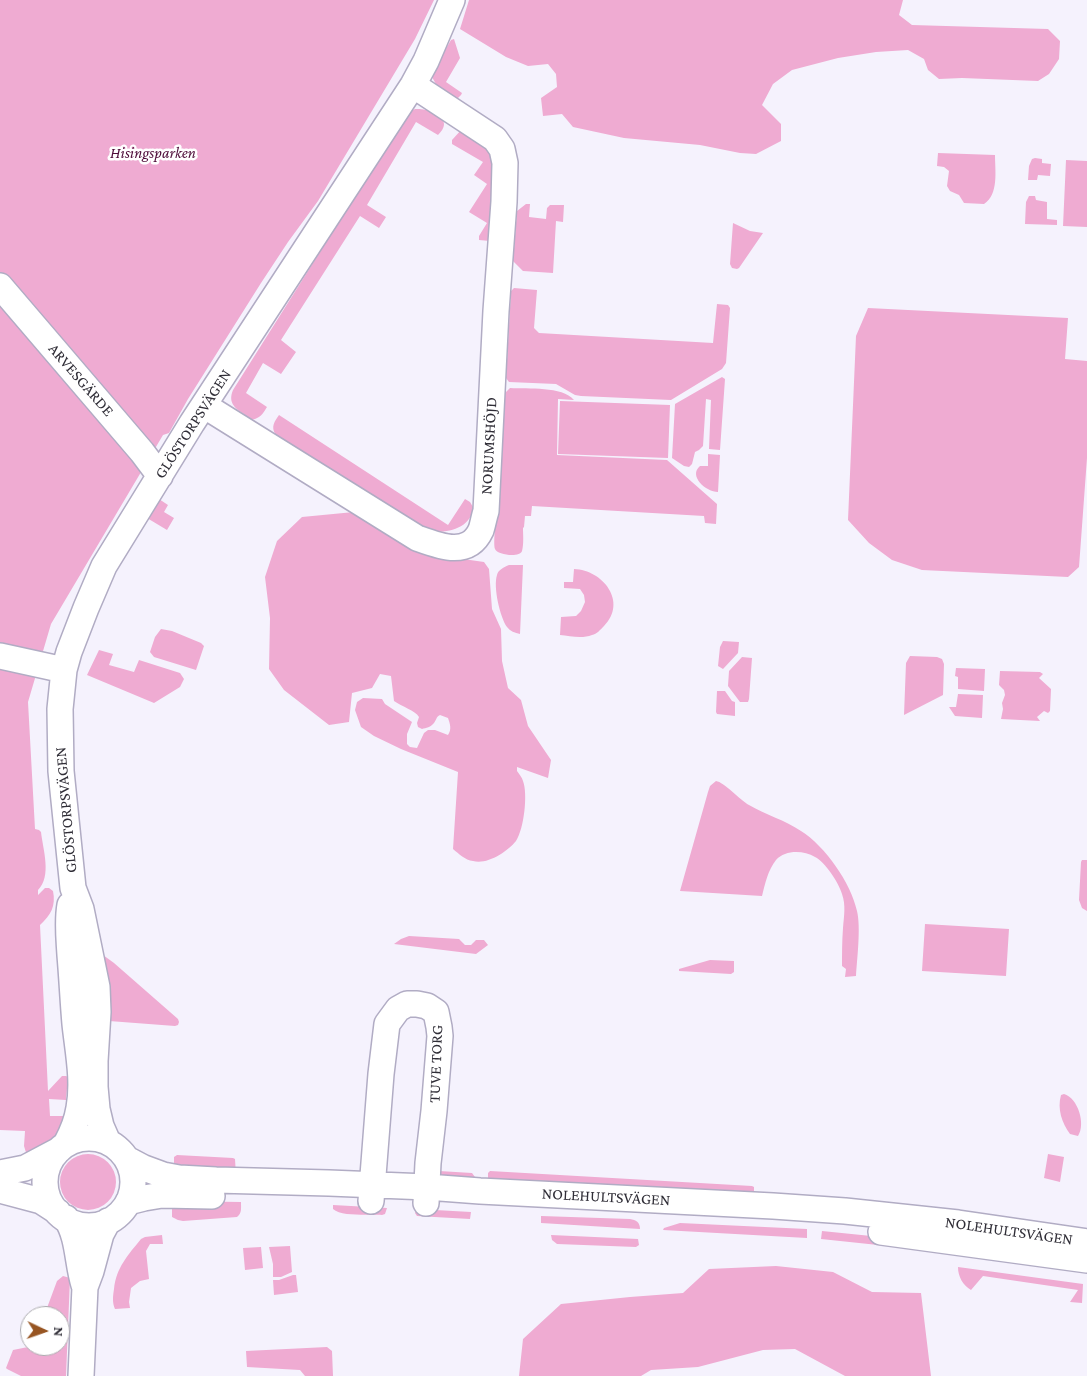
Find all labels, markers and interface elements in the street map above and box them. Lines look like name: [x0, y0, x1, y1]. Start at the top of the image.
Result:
park label: Hisingsparken: [110, 143, 196, 163]
street label: ARVESGÄRDE: [44, 340, 118, 420]
street label: GLÖSTORPSVÄGEN: [150, 366, 236, 482]
street label: NORUMSHÖJD: [477, 397, 501, 495]
street label: GLÖSTORPSVÄGEN: [51, 746, 81, 874]
street label: TUVE TORG: [425, 1025, 447, 1103]
street label: NOLEHULTSVÄGEN: [541, 1184, 671, 1210]
street label: NOLEHULTSVÄGEN: [944, 1213, 1074, 1249]
north arrow: [20, 1306, 70, 1356]
text: N: [51, 1327, 67, 1337]

